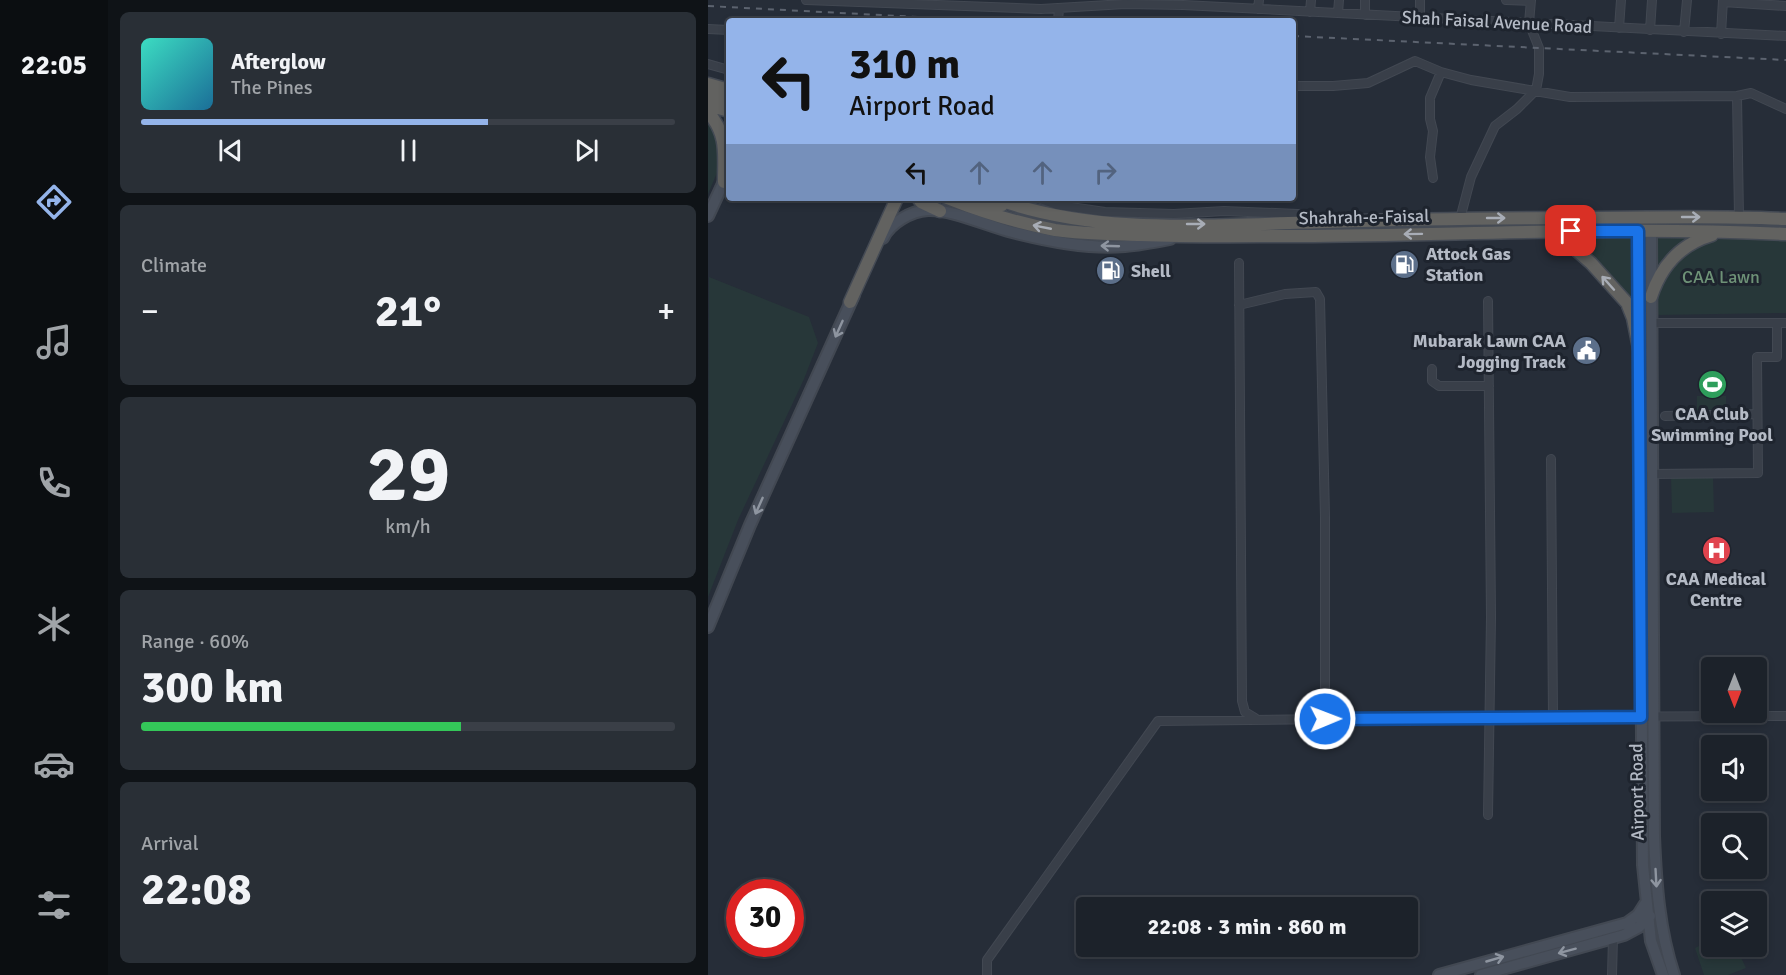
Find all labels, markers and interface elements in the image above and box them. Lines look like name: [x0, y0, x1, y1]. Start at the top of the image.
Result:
street label: Shah Faisal Avenue Road: [1401, 6, 1593, 38]
text: 310 m: [849, 39, 960, 90]
icon: left: [750, 42, 828, 120]
text: Afterglow: [231, 48, 326, 75]
text: 22:05: [21, 49, 87, 82]
text: The Pines: [231, 75, 313, 100]
text: Airport Road: [849, 90, 995, 123]
icon: previous: [214, 134, 247, 167]
icon: pause: [392, 134, 425, 167]
icon: next: [570, 134, 603, 167]
icon: left: [900, 156, 933, 189]
icon: ahead: [963, 156, 996, 189]
icon: ahead: [1026, 156, 1059, 189]
icon: right: [1089, 156, 1122, 189]
icon: directions: [33, 181, 75, 223]
street label: Shahrah-e-Faisal: [1298, 205, 1430, 229]
pin: [1545, 205, 1596, 256]
one-way arrow: [1681, 211, 1701, 223]
one-way arrow: [1486, 212, 1506, 224]
icon: arrive: [1554, 214, 1587, 247]
one-way arrow: [1186, 218, 1206, 230]
one-way arrow: [1033, 221, 1053, 232]
one-way arrow: [1403, 229, 1423, 240]
one-way arrow: [1100, 240, 1120, 251]
place label: Attock Gas Station: [1426, 243, 1511, 286]
fuel station icon: Attock Gas Station: [1389, 248, 1421, 280]
text: Climate: [141, 253, 207, 278]
fuel station icon: Shell: [1094, 255, 1126, 287]
place label: Shell: [1131, 260, 1171, 282]
park label: CAA Lawn: [1682, 266, 1760, 288]
one-way arrow: [1601, 276, 1615, 291]
text: 21°: [375, 284, 441, 339]
text: −: [141, 291, 159, 332]
text: +: [657, 291, 675, 332]
one-way arrow: [832, 319, 844, 337]
icon: music: [33, 321, 75, 363]
place label: Mubarak Lawn CAA Jogging Track: [1413, 330, 1567, 373]
public building icon: Mubarak Lawn CAA Jogging Track: [1571, 335, 1603, 367]
sports icon: CAA Club Swimming Pool: [1696, 369, 1728, 401]
place label: CAA Club Swimming Pool: [1651, 403, 1773, 446]
text: 29: [366, 427, 450, 523]
icon: phone: [33, 462, 75, 504]
one-way arrow: [752, 497, 764, 515]
text: km/h: [385, 514, 431, 539]
hospital icon: CAA Medical Centre: [1700, 534, 1732, 566]
place label: CAA Medical Centre: [1666, 568, 1767, 611]
icon: climate: [33, 603, 75, 645]
text: Range · 60%: [141, 629, 249, 654]
north arrow: [1701, 657, 1767, 723]
map controls: [1701, 657, 1767, 957]
text: 300 km: [141, 660, 284, 715]
position arrow: [1293, 687, 1357, 751]
button: sound: [1701, 735, 1767, 801]
icon: car: [33, 743, 75, 785]
street label: Airport Road: [1625, 743, 1649, 841]
button: search: [1701, 813, 1767, 879]
text: Arrival: [141, 831, 199, 856]
text: 22:08: [141, 862, 251, 917]
one-way arrow: [1651, 867, 1662, 887]
speed limit sign: 30: [726, 879, 804, 957]
icon: filters: [33, 884, 75, 926]
button: layers: [1701, 891, 1767, 957]
text: 22:08 · 3 min · 860 m: [1147, 913, 1347, 940]
one-way arrow: [1558, 946, 1577, 958]
one-way arrow: [1486, 953, 1505, 965]

